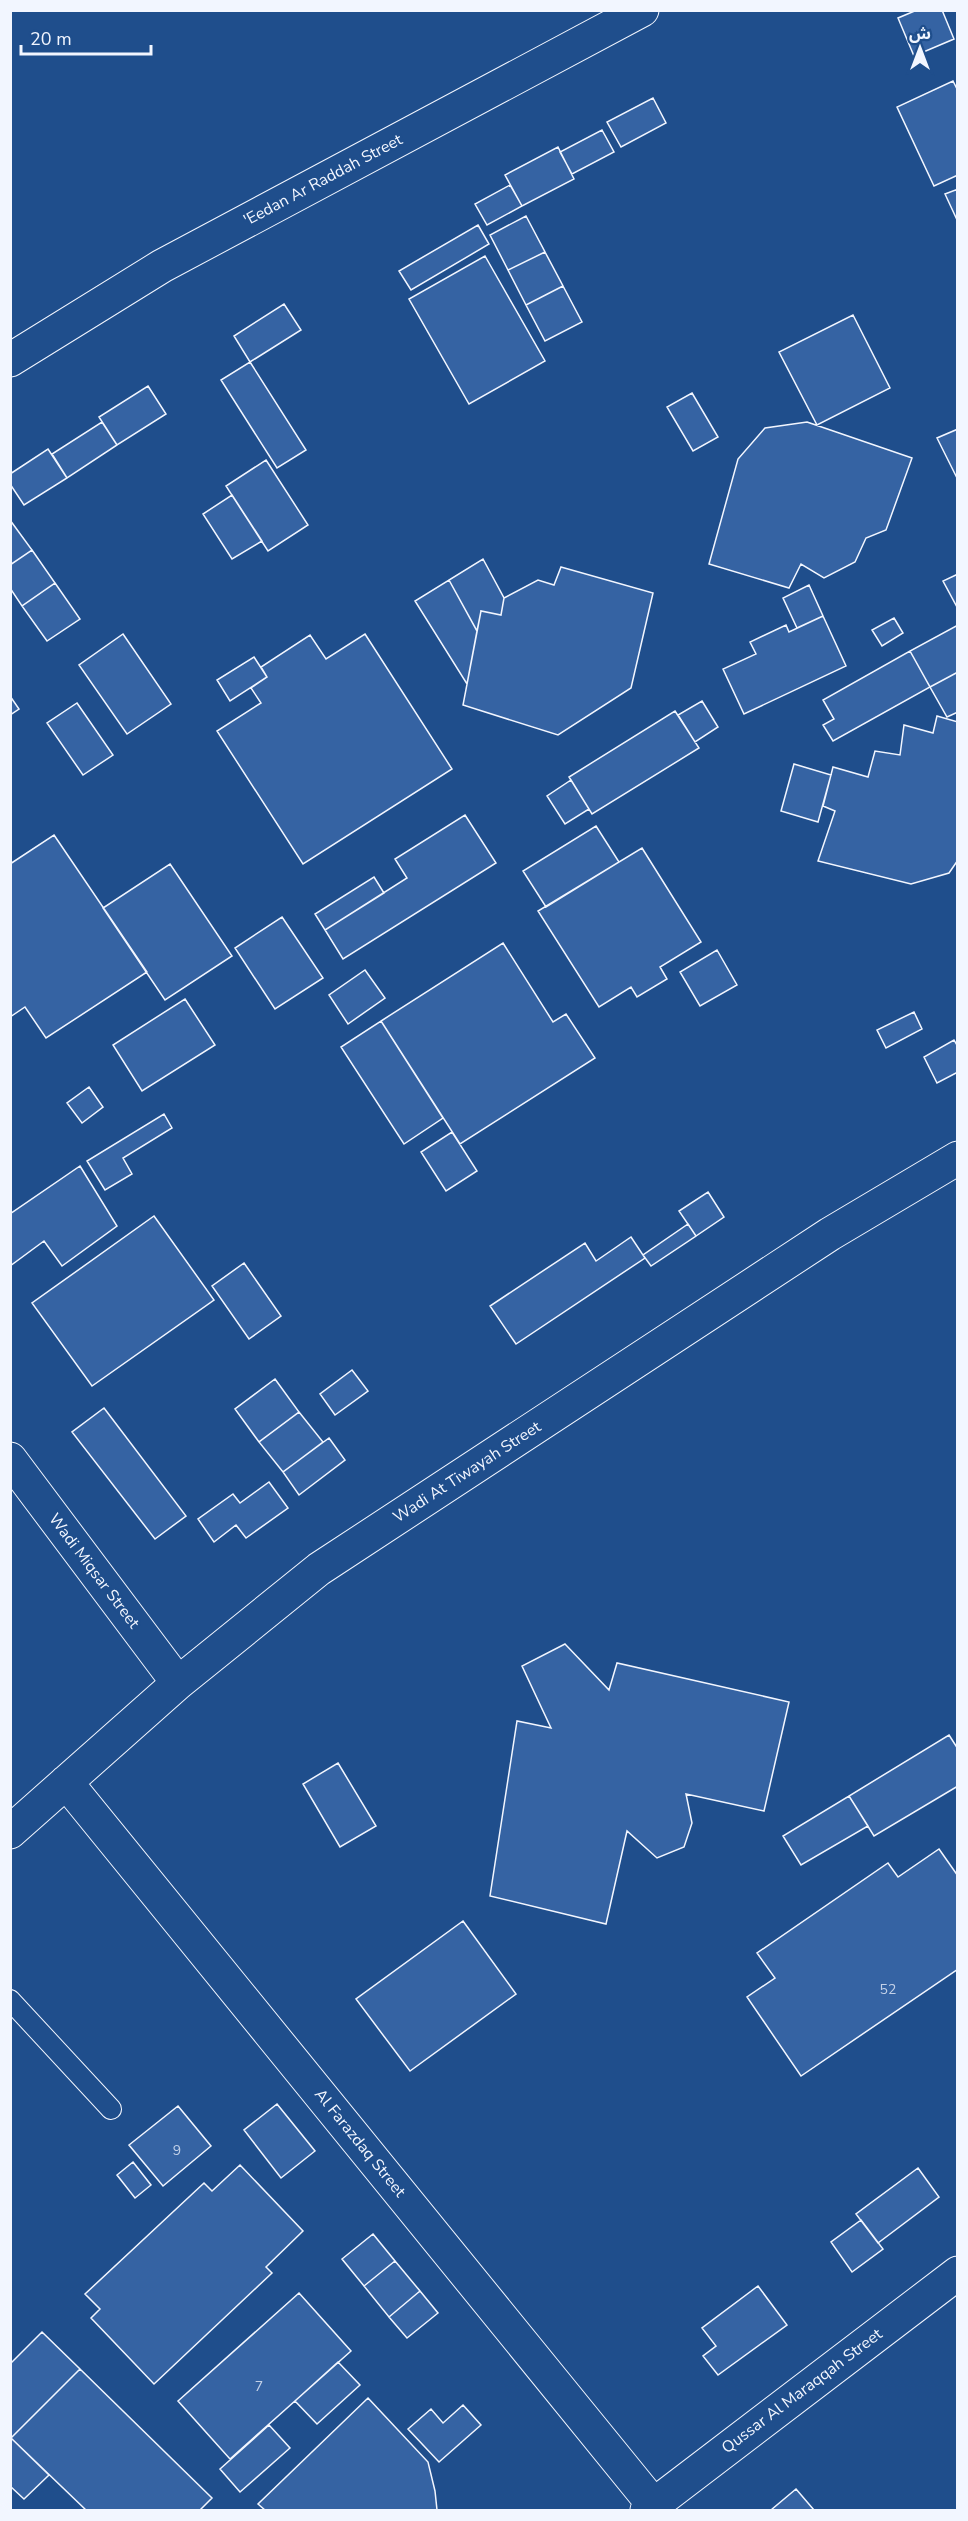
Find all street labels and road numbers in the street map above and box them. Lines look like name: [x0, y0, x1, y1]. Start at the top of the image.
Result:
street label: 'Eedan Ar Raddah Street: [240, 129, 407, 231]
street label: Wadi At Tiwayah Street: [389, 1416, 545, 1528]
street label: Wadi Miqsar Street: [43, 1509, 145, 1633]
street label: Al Farazdaq Street: [309, 2084, 411, 2202]
street label: Qussar Al Maraqqah Street: [717, 2323, 887, 2459]

